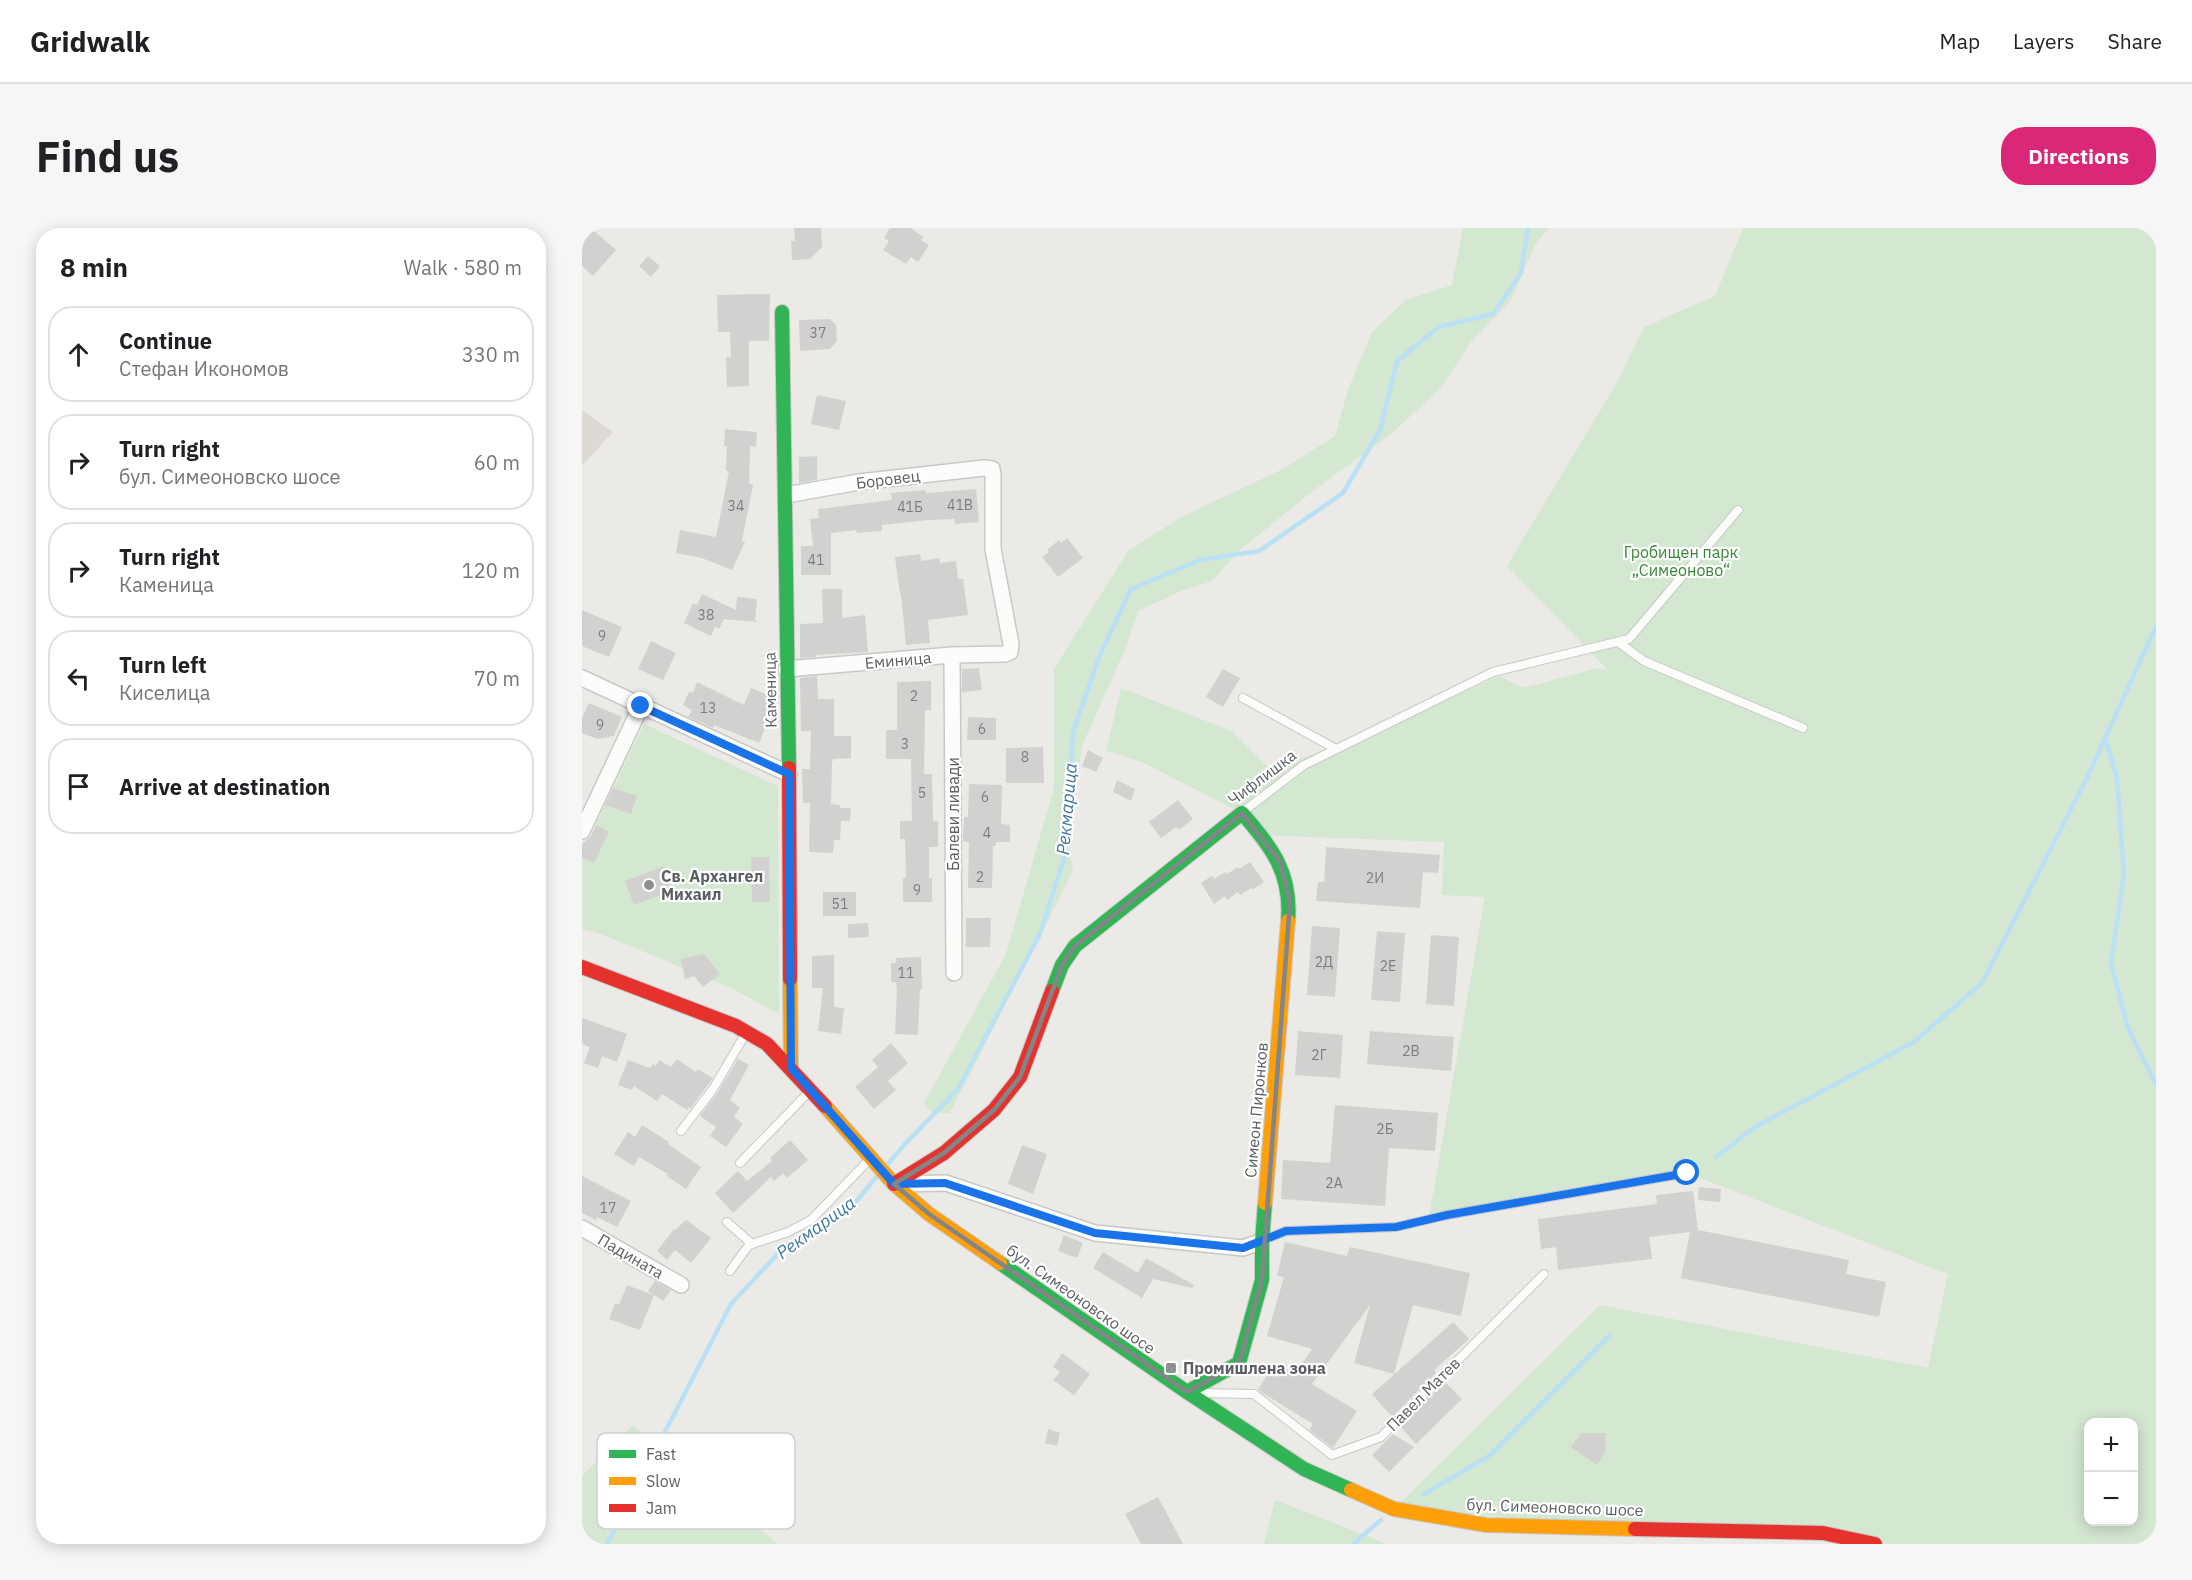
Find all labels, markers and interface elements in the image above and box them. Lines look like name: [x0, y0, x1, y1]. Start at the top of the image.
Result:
text: Gridwalk: [30, 23, 150, 60]
text: Map: [1940, 27, 1980, 55]
text: Layers: [2013, 27, 2075, 55]
text: Share: [2108, 27, 2162, 55]
button: Directions: [2001, 127, 2156, 185]
text: Find us: [36, 129, 179, 184]
text: 8 min: [60, 250, 128, 284]
text: Walk · 580 m: [404, 254, 522, 281]
house number: 37: [810, 324, 826, 342]
text: Continue: [119, 326, 212, 355]
icon: ahead: [62, 338, 95, 371]
text: 330 m: [462, 341, 520, 368]
text: Стефан Икономов: [119, 355, 289, 382]
text: Turn right: [119, 434, 220, 463]
icon: right: [62, 446, 95, 479]
text: 60 m: [474, 449, 520, 476]
text: бул. Симеоновско шосе: [119, 463, 340, 490]
street label: Боровец: [855, 465, 922, 493]
house number: 41В: [947, 496, 973, 514]
house number: 34: [728, 497, 744, 515]
house number: 41Б: [897, 498, 923, 516]
text: Turn right: [119, 542, 220, 571]
park label: Гробищен парк „Симеоново“: [1624, 542, 1739, 580]
house number: 41: [808, 551, 824, 569]
icon: right: [62, 554, 95, 587]
text: 120 m: [462, 557, 520, 584]
text: Каменица: [119, 571, 214, 598]
house number: 38: [698, 606, 714, 624]
house number: 9: [598, 627, 606, 645]
street label: Еминица: [864, 647, 933, 673]
text: Turn left: [119, 650, 207, 679]
street label: Каменица: [759, 651, 781, 728]
icon: left: [62, 662, 95, 695]
text: 70 m: [474, 665, 520, 692]
text: Киселица: [119, 679, 210, 706]
house number: 2: [910, 687, 918, 705]
route end: [627, 692, 653, 718]
house number: 13: [700, 699, 716, 717]
house number: 9: [596, 716, 604, 734]
house number: 6: [978, 720, 986, 738]
house number: 3: [901, 735, 909, 753]
street label: Чифлишка: [1224, 745, 1300, 809]
house number: 8: [1021, 748, 1029, 766]
street label: Балеви ливади: [943, 757, 963, 871]
water label: Рекмарица: [1051, 762, 1082, 856]
icon: arrive: [62, 770, 95, 803]
text: Arrive at destination: [119, 772, 330, 801]
house number: 5: [918, 784, 926, 802]
house number: 6: [981, 788, 989, 806]
house number: 4: [983, 824, 991, 842]
place label: Св. Архангел Михаил: [661, 866, 763, 904]
house number: 2: [976, 868, 984, 886]
house number: 2И: [1366, 869, 1384, 887]
marker: Св. Архангел Михаил: [642, 878, 656, 892]
house number: 9: [913, 881, 921, 899]
house number: 51: [832, 895, 848, 913]
house number: 2Д: [1315, 953, 1333, 971]
house number: 2Е: [1380, 957, 1396, 975]
house number: 11: [898, 964, 914, 982]
street label: Симеон Пиронков: [1240, 1041, 1272, 1179]
house number: 2В: [1402, 1042, 1420, 1060]
house number: 2Г: [1311, 1046, 1327, 1064]
house number: 2Б: [1376, 1120, 1394, 1138]
route start: [1673, 1159, 1699, 1185]
house number: 2А: [1325, 1174, 1343, 1192]
water label: Рекмарица: [772, 1191, 860, 1264]
house number: 17: [600, 1199, 616, 1217]
street label: Падината: [595, 1229, 668, 1283]
street label: бул. Симеоновско шосе: [1003, 1240, 1159, 1358]
street label: Павел Матев: [1382, 1353, 1464, 1435]
place label: Промишлена зона: [1183, 1358, 1326, 1378]
marker: Промишлена зона: [1164, 1361, 1178, 1375]
map controls: [2084, 1418, 2138, 1526]
button: +: [2084, 1418, 2138, 1472]
legend: [597, 1433, 795, 1529]
text: Fast: [646, 1444, 676, 1464]
text: Slow: [646, 1471, 681, 1491]
button: −: [2084, 1472, 2138, 1526]
street label: бул. Симеоновско шосе: [1466, 1494, 1644, 1520]
text: Jam: [646, 1498, 677, 1518]

